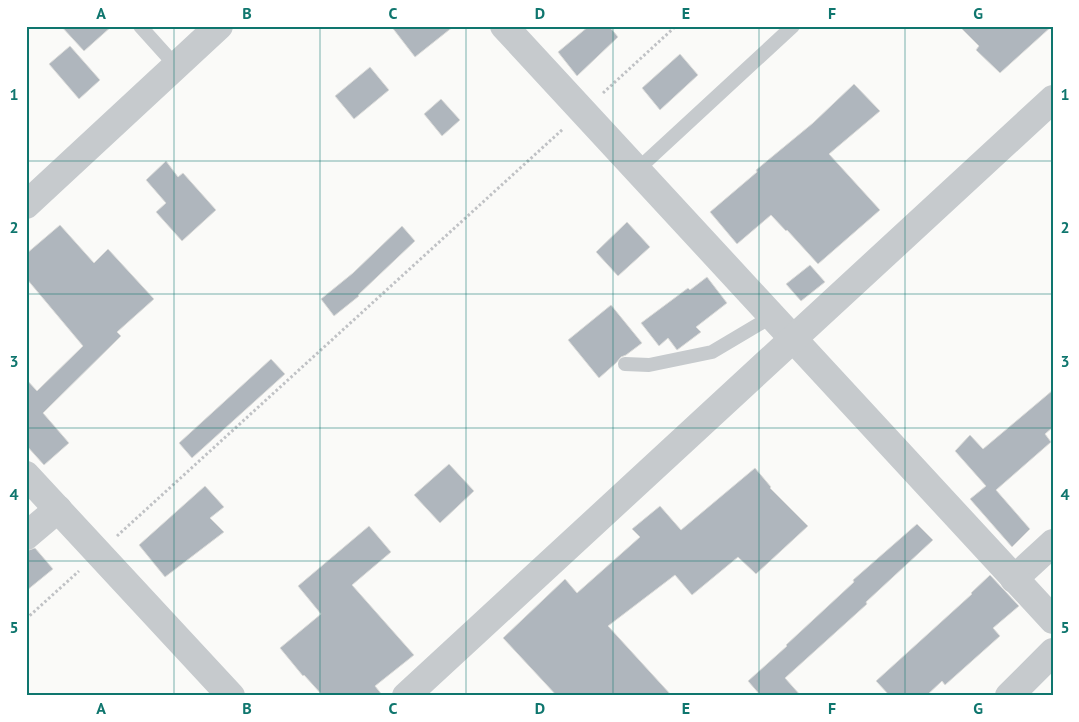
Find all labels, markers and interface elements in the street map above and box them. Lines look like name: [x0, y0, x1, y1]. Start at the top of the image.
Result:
text: A: [96, 3, 106, 23]
text: B: [242, 3, 252, 23]
text: C: [389, 3, 398, 23]
text: D: [535, 3, 545, 23]
text: E: [682, 3, 690, 23]
text: F: [828, 3, 836, 23]
text: G: [973, 3, 983, 23]
text: 1: [9, 84, 19, 104]
text: 1: [1060, 84, 1070, 104]
text: 2: [9, 217, 19, 237]
text: 2: [1060, 217, 1070, 237]
text: 3: [9, 351, 19, 371]
text: 3: [1060, 351, 1070, 371]
text: 4: [9, 484, 19, 504]
text: 4: [1060, 484, 1070, 504]
text: 5: [9, 617, 19, 637]
text: 5: [1060, 617, 1070, 637]
text: A: [96, 698, 106, 718]
text: B: [242, 698, 252, 718]
text: C: [389, 698, 398, 718]
text: D: [535, 698, 545, 718]
text: E: [682, 698, 690, 718]
text: F: [828, 698, 836, 718]
text: G: [973, 698, 983, 718]

